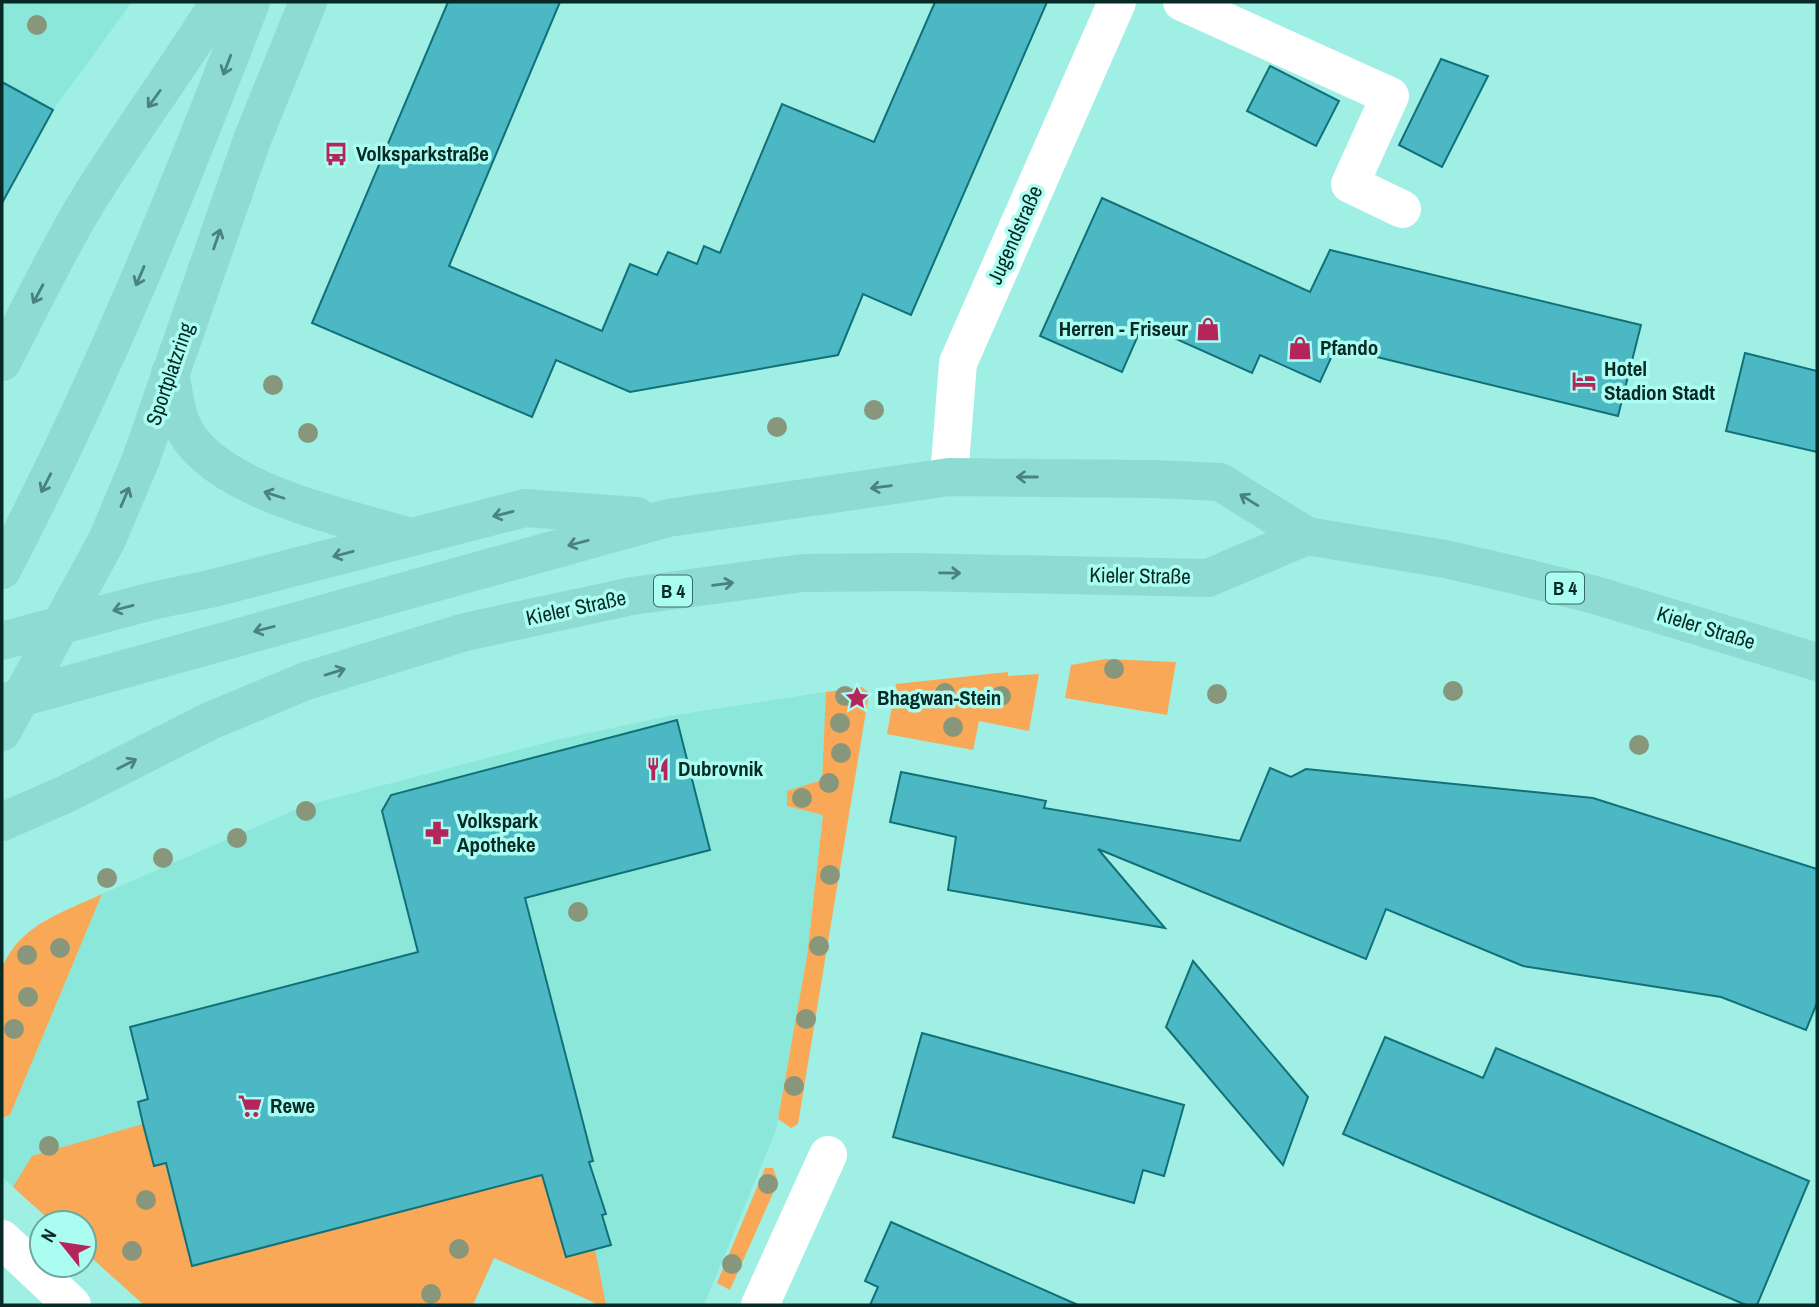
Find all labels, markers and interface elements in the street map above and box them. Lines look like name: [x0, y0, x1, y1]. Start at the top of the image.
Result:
one-way arrow: [219, 54, 232, 76]
one-way arrow: [147, 89, 161, 108]
place label: Volksparkstraße: [356, 139, 489, 168]
bus stop icon: Volksparkstraße: [322, 140, 350, 168]
street label: Jugendstraße: [980, 181, 1049, 289]
one-way arrow: [212, 228, 224, 250]
one-way arrow: [133, 264, 146, 286]
one-way arrow: [30, 284, 44, 304]
place label: Herren - Friseur: [1059, 314, 1188, 343]
shop icon: Herren - Friseur: [1194, 315, 1222, 343]
street label: Sportplatzring: [138, 318, 201, 429]
place label: Pfando: [1320, 333, 1378, 362]
shop icon: Pfando: [1286, 334, 1314, 362]
place label: Hotel Stadion Stadt: [1604, 354, 1715, 407]
hotel icon: Hotel Stadion Stadt: [1570, 367, 1598, 395]
one-way arrow: [1016, 471, 1039, 484]
one-way arrow: [38, 472, 52, 493]
one-way arrow: [871, 480, 893, 493]
one-way arrow: [119, 487, 132, 509]
one-way arrow: [263, 488, 285, 501]
one-way arrow: [1240, 492, 1260, 506]
one-way arrow: [492, 508, 514, 521]
one-way arrow: [567, 537, 589, 550]
one-way arrow: [333, 548, 355, 561]
street label: Kieler Straße: [1089, 560, 1191, 591]
one-way arrow: [938, 566, 961, 579]
road number: B 4: [1546, 572, 1584, 604]
road number: B 4: [654, 576, 692, 606]
one-way arrow: [712, 577, 734, 590]
street label: Kieler Straße: [523, 583, 629, 632]
street label: Kieler Straße: [1653, 599, 1759, 656]
one-way arrow: [112, 602, 135, 615]
one-way arrow: [254, 623, 276, 636]
one-way arrow: [324, 665, 346, 678]
place label: Bhagwan-Stein: [877, 683, 1001, 712]
place icon: Bhagwan-Stein: [843, 684, 871, 712]
place label: Dubrovnik: [678, 754, 764, 783]
restaurant icon: Dubrovnik: [644, 755, 672, 783]
one-way arrow: [116, 756, 137, 770]
place label: Volkspark Apotheke: [457, 806, 538, 859]
pharmacy icon: Volkspark Apotheke: [423, 819, 451, 847]
place label: Rewe: [270, 1091, 315, 1120]
supermarket icon: Rewe: [236, 1092, 264, 1120]
north arrow: [28, 1209, 98, 1279]
text: N: [34, 1224, 62, 1247]

